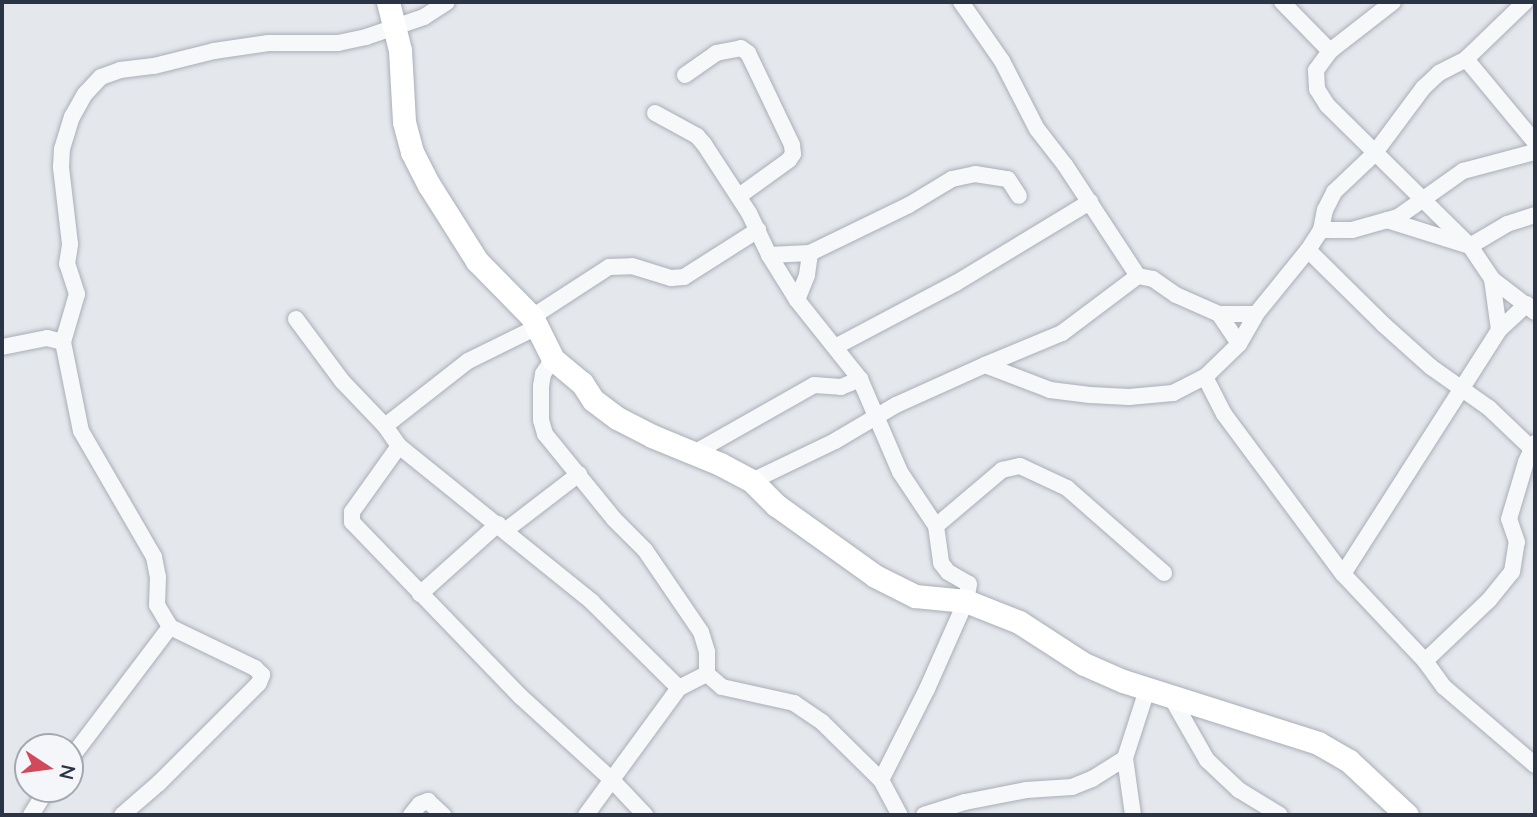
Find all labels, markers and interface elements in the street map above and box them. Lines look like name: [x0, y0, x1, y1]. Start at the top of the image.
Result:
north arrow: [14, 733, 84, 803]
text: N: [55, 763, 81, 782]

